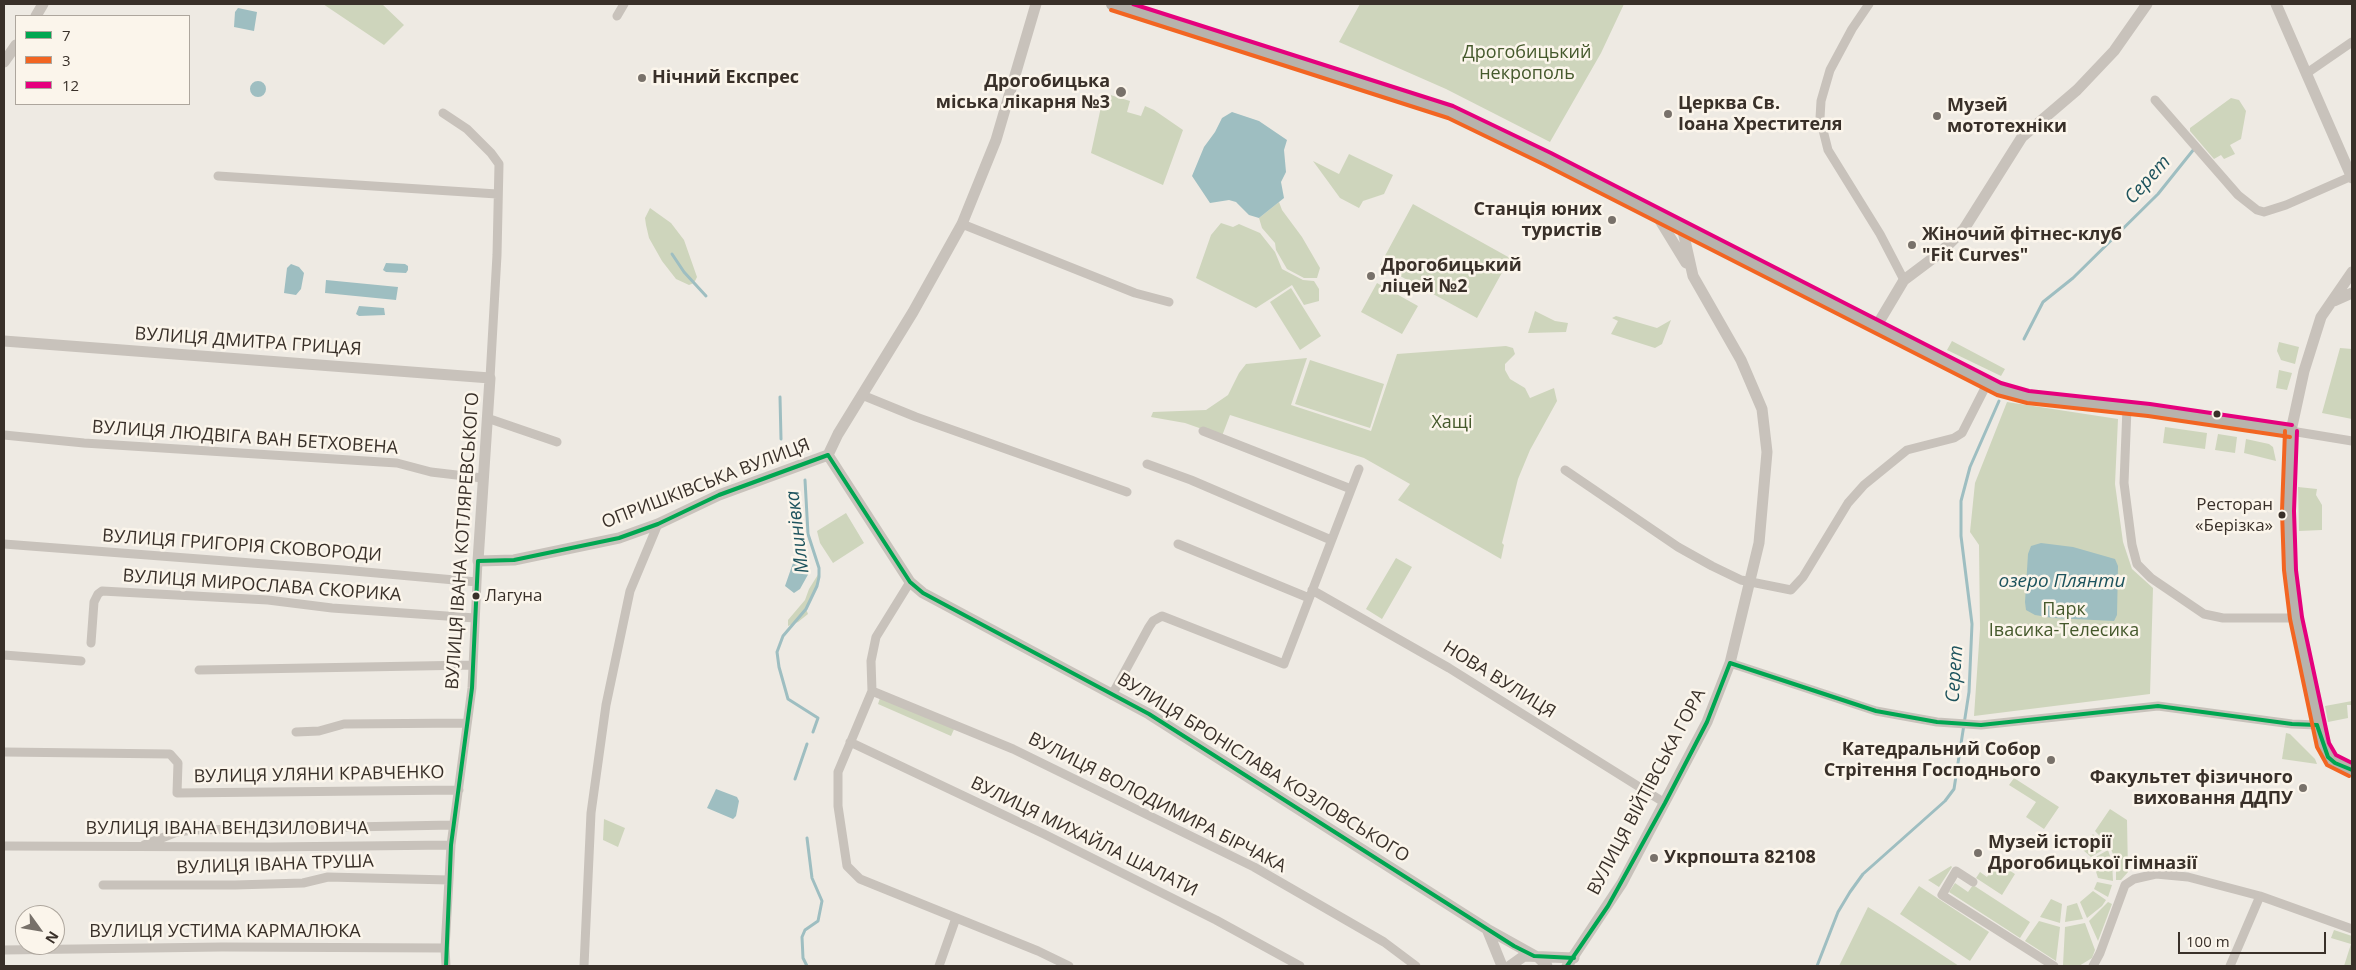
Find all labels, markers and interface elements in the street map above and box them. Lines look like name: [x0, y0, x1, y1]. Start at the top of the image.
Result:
legend: [15, 15, 190, 105]
text: 7: [62, 25, 71, 45]
park label: Дрогобицький некрополь: [1463, 42, 1591, 84]
text: 3: [62, 50, 71, 70]
place label: Нічний Експрес: [652, 67, 799, 89]
place label: Дрогобицька міська лікарня №3: [936, 71, 1110, 114]
marker: Нічний Експрес: [636, 72, 648, 84]
text: 12: [62, 75, 79, 95]
marker: Дрогобицька міська лікарня №3: [1114, 85, 1128, 99]
place label: Церква Св. Іоана Хрестителя: [1678, 93, 1843, 136]
place label: Музей мототехніки: [1947, 95, 2067, 138]
marker: Церква Св. Іоана Хрестителя: [1662, 108, 1674, 120]
marker: Музей мототехніки: [1931, 110, 1943, 122]
water label: Серет: [2120, 151, 2176, 209]
place label: Станція юних туристів: [1473, 199, 1602, 242]
marker: Станція юних туристів: [1606, 214, 1618, 226]
place label: Жіночий фітнес-клуб "Fit Curves": [1922, 224, 2122, 266]
marker: Жіночий фітнес-клуб "Fit Curves": [1906, 239, 1918, 251]
place label: Дрогобицький ліцей №2: [1381, 255, 1522, 298]
marker: Дрогобицький ліцей №2: [1365, 270, 1377, 282]
street label: ВУЛИЦЯ ДМИТРА ГРИЦАЯ: [134, 323, 362, 361]
street label: ВУЛИЦЯ ІВАНА КОТЛЯРЕВСЬКОГО: [442, 391, 484, 691]
unlabelled marker: [2212, 409, 2222, 419]
park label: Хащі: [1431, 412, 1473, 434]
street label: ВУЛИЦЯ ЛЮДВІГА ВАН БЕТХОВЕНА: [91, 417, 399, 459]
street label: ОПРИШКІВСЬКА ВУЛИЦЯ: [599, 434, 813, 534]
water label: Млинівка: [782, 489, 814, 575]
place label: Ресторан «Берізка»: [2195, 495, 2273, 535]
marker: Ресторан «Берізка»: [2277, 510, 2287, 520]
street label: ВУЛИЦЯ ГРИГОРІЯ СКОВОРОДИ: [101, 525, 383, 567]
street label: ВУЛИЦЯ МИРОСЛАВА СКОРИКА: [122, 565, 402, 607]
water label: озеро Плянти: [1998, 571, 2126, 593]
place label: Лагуна: [485, 586, 542, 606]
marker: Лагуна: [471, 591, 481, 601]
park label: Парк Івасика-Телесика: [1989, 599, 2139, 642]
street label: НОВА ВУЛИЦЯ: [1439, 637, 1559, 723]
water label: Серет: [1942, 644, 1968, 704]
street label: ВУЛИЦЯ БРОНІСЛАВА КОЗЛОВСЬКОГО: [1113, 669, 1413, 867]
street label: ВУЛИЦЯ ВІЙТІВСЬКА ГОРА: [1583, 685, 1711, 899]
street label: ВУЛИЦЯ ВОЛОДИМИРА БІРЧАКА: [1024, 728, 1290, 878]
place label: Катедральний Собор Стрітення Господнього: [1824, 739, 2041, 782]
marker: Катедральний Собор Стрітення Господнього: [2045, 754, 2057, 766]
street label: ВУЛИЦЯ УЛЯНИ КРАВЧЕНКО: [193, 762, 445, 788]
place label: Факультет фізичного виховання ДДПУ: [2090, 767, 2293, 810]
street label: ВУЛИЦЯ МИХАЙЛА ШАЛАТИ: [967, 772, 1201, 902]
marker: Факультет фізичного виховання ДДПУ: [2297, 782, 2309, 794]
street label: ВУЛИЦЯ ІВАНА ВЕНДЗИЛОВИЧА: [86, 818, 368, 840]
place label: Музей історії Дрогобицької гімназії: [1988, 832, 2197, 874]
place label: Укрпошта 82108: [1664, 847, 1816, 869]
marker: Музей історії Дрогобицької гімназії: [1972, 847, 1984, 859]
street label: ВУЛИЦЯ ІВАНА ТРУША: [176, 851, 374, 879]
marker: Укрпошта 82108: [1648, 852, 1660, 864]
north arrow: [15, 905, 65, 955]
street label: ВУЛИЦЯ УСТИМА КАРМАЛЮКА: [89, 921, 361, 943]
scale bar: [2181, 922, 2328, 954]
text: N: [41, 928, 63, 948]
text: 100 m: [2186, 931, 2230, 951]

